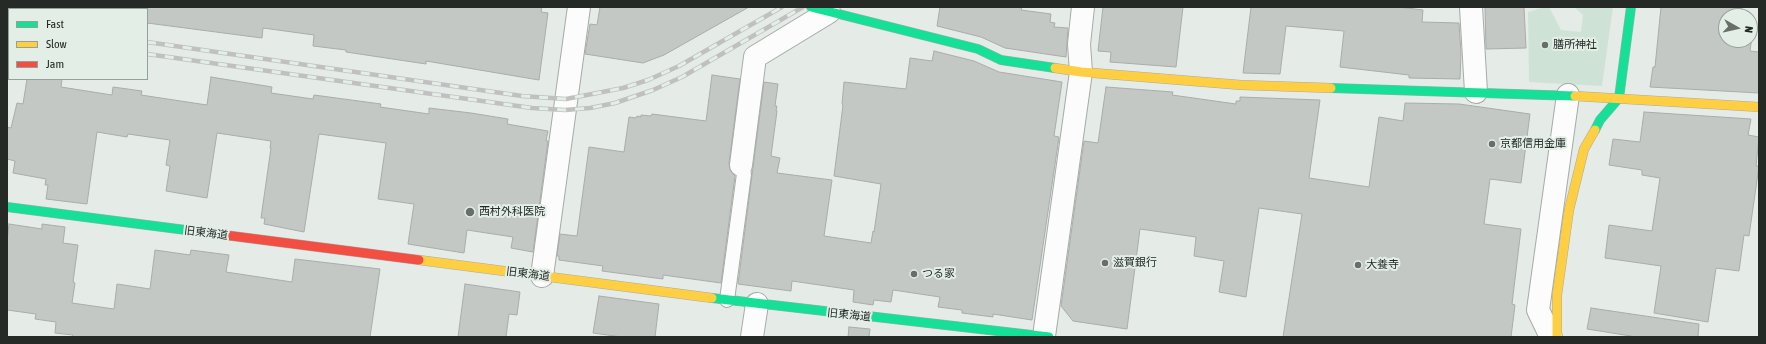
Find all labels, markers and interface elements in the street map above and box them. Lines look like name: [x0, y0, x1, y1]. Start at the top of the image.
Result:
legend: [8, 8, 148, 80]
north arrow: [1718, 8, 1758, 48]
text: Fast: [46, 17, 64, 31]
text: N: [1742, 25, 1755, 34]
text: Slow: [46, 37, 67, 51]
place label: 膳所神社: [1553, 38, 1597, 52]
marker: 膳所神社: [1540, 40, 1550, 50]
text: Jam: [46, 57, 64, 71]
place label: 京都信用金庫: [1500, 137, 1566, 151]
marker: 京都信用金庫: [1487, 139, 1497, 149]
place label: 西村外科医院: [479, 205, 545, 219]
marker: 西村外科医院: [464, 206, 476, 218]
street label: 旧東海道: [183, 224, 229, 242]
place label: 滋賀銀行: [1113, 256, 1157, 270]
marker: 滋賀銀行: [1100, 258, 1110, 268]
place label: 大養寺: [1366, 258, 1399, 272]
marker: 大養寺: [1353, 260, 1363, 270]
street label: 旧東海道: [505, 265, 551, 283]
place label: つる家: [922, 267, 955, 281]
marker: つる家: [909, 269, 919, 279]
street label: 旧東海道: [826, 306, 872, 324]

